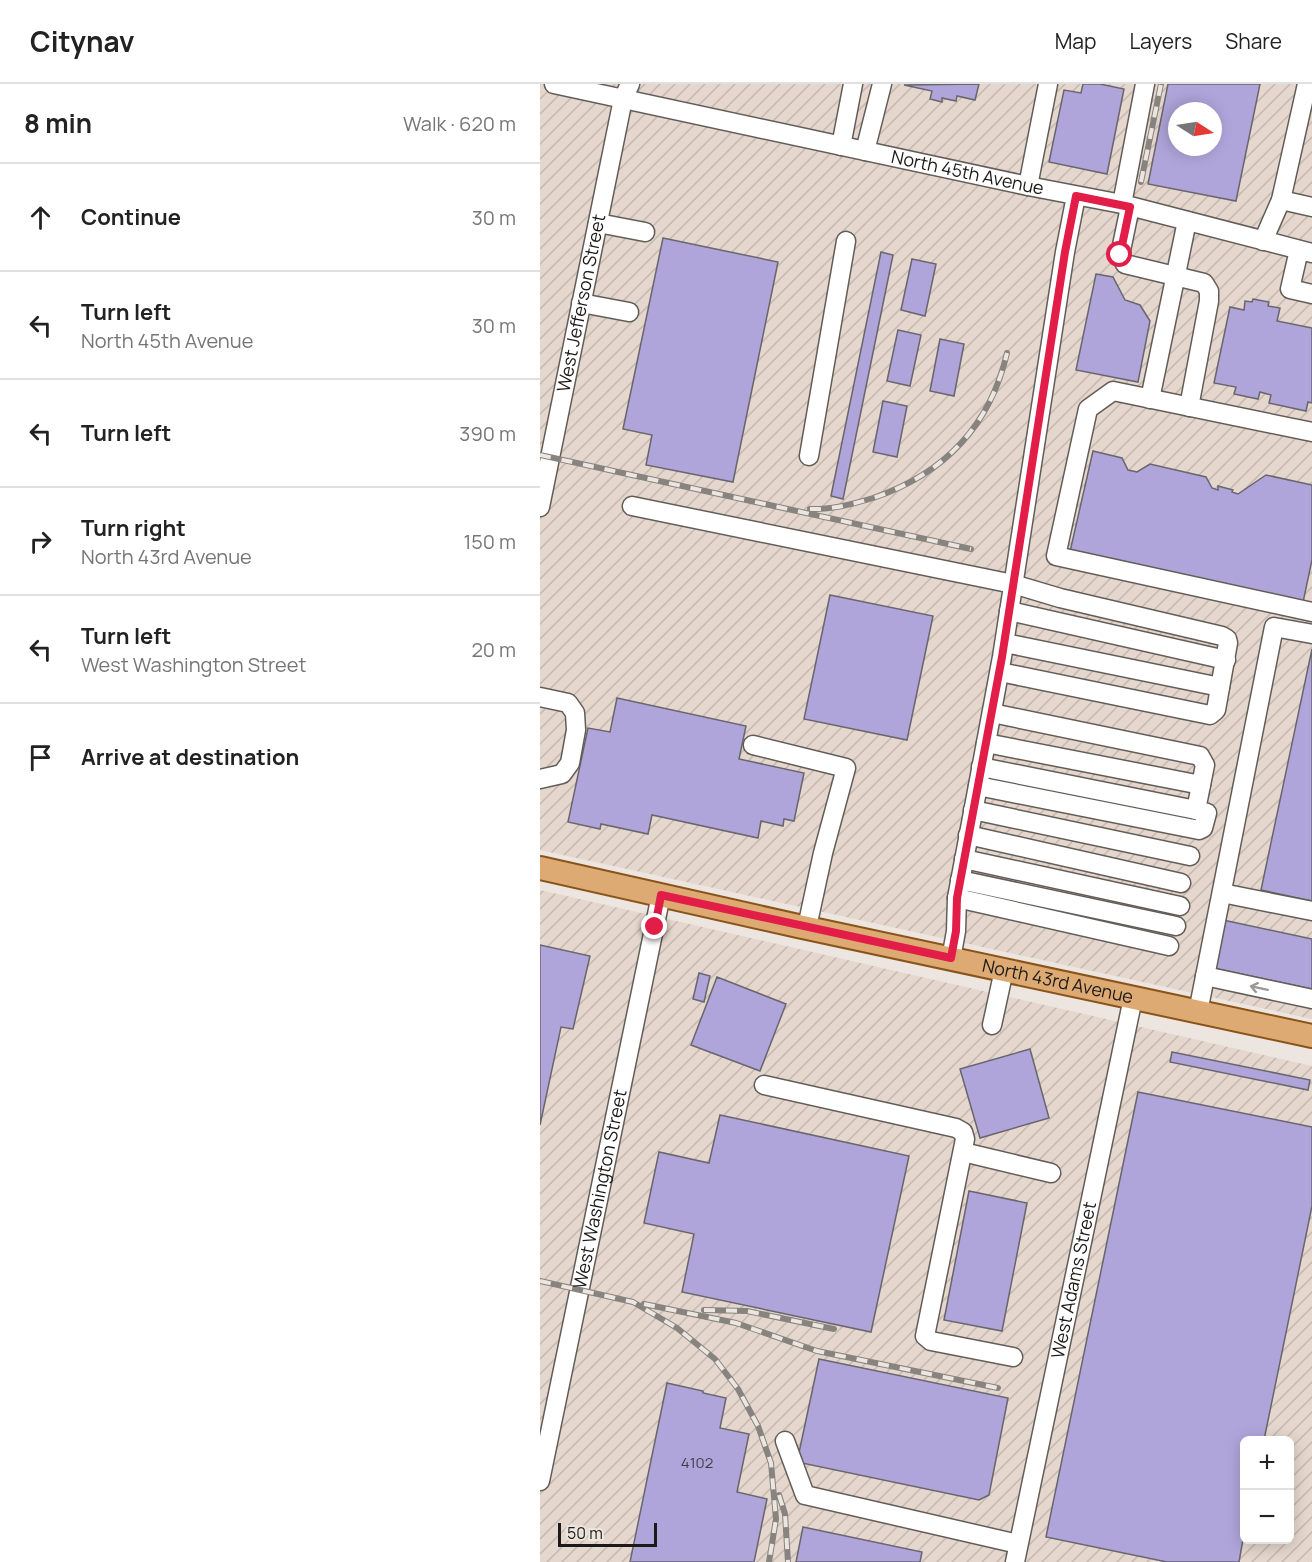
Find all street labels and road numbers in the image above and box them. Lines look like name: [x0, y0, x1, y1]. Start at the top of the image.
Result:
street label: North 45th Avenue: [889, 144, 1046, 200]
street label: West Jefferson Street: [551, 212, 610, 394]
street label: North 43rd Avenue: [980, 953, 1136, 1008]
street label: West Washington Street: [567, 1087, 632, 1291]
street label: West Adams Street: [1045, 1199, 1101, 1361]

